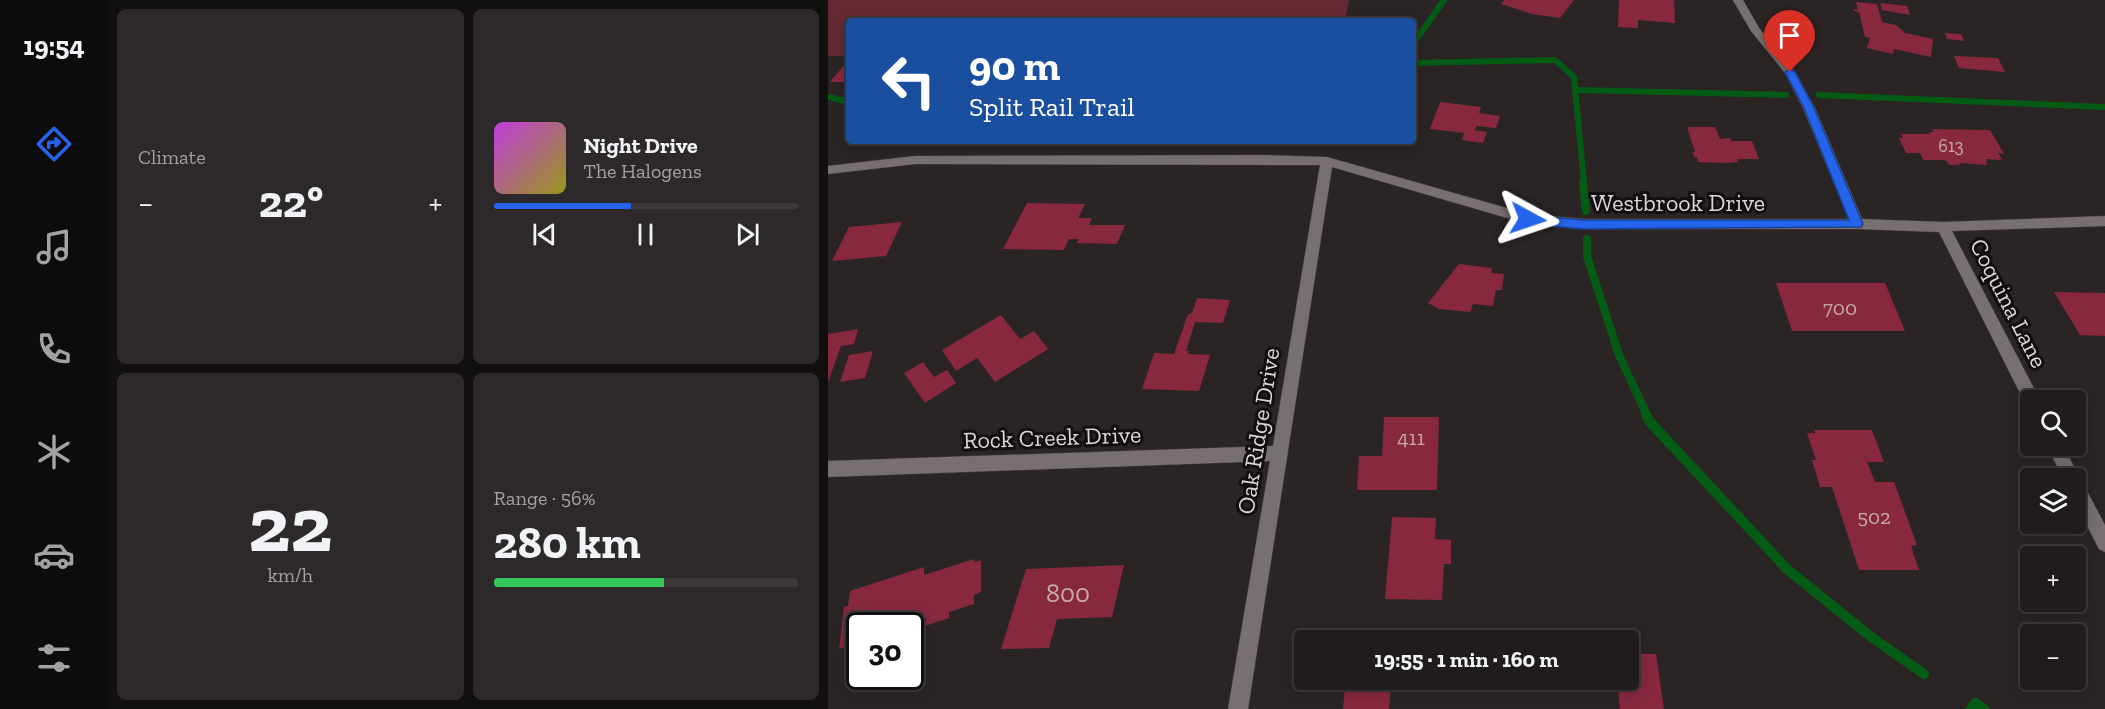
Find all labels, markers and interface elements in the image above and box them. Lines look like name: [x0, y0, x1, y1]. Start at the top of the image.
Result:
pin: [1764, 10, 1815, 72]
icon: arrive: [1773, 19, 1806, 52]
text: 19:54: [23, 30, 85, 62]
text: 90 m: [969, 40, 1060, 91]
icon: left: [870, 42, 948, 120]
text: Split Rail Trail: [969, 91, 1135, 123]
icon: directions: [33, 123, 75, 165]
text: Night Drive: [584, 132, 698, 159]
house number: 613: [1938, 135, 1964, 157]
text: Climate: [138, 145, 206, 169]
text: The Halogens: [584, 159, 702, 183]
text: 22°: [259, 175, 323, 229]
text: −: [138, 183, 153, 222]
text: +: [429, 183, 443, 222]
position arrow: [1496, 187, 1560, 251]
street label: Westbrook Drive: [1591, 188, 1765, 217]
icon: previous: [528, 218, 561, 251]
icon: pause: [629, 218, 662, 251]
icon: next: [731, 218, 764, 251]
icon: music: [33, 226, 75, 268]
street label: Coquina Lane: [1964, 233, 2054, 373]
house number: 700: [1823, 295, 1857, 320]
icon: phone: [33, 328, 75, 370]
street label: Oak Ridge Drive: [1231, 346, 1285, 516]
map controls: [2020, 390, 2086, 690]
button: search: [2020, 390, 2086, 456]
street label: Rock Creek Drive: [962, 419, 1142, 455]
house number: 411: [1397, 425, 1425, 450]
icon: climate: [33, 431, 75, 473]
button: layers: [2020, 468, 2086, 534]
text: 22: [248, 477, 332, 571]
text: Range · 56%: [494, 486, 595, 510]
house number: 502: [1857, 504, 1891, 529]
text: 280 km: [494, 516, 641, 570]
icon: car: [33, 534, 75, 576]
button: +: [2020, 546, 2086, 612]
text: km/h: [267, 563, 313, 587]
house number: 800: [1046, 577, 1090, 609]
speed limit sign: 30: [846, 612, 924, 690]
button: −: [2020, 624, 2086, 690]
icon: filters: [33, 637, 75, 679]
text: 19:55 · 1 min · 160 m: [1374, 646, 1559, 673]

